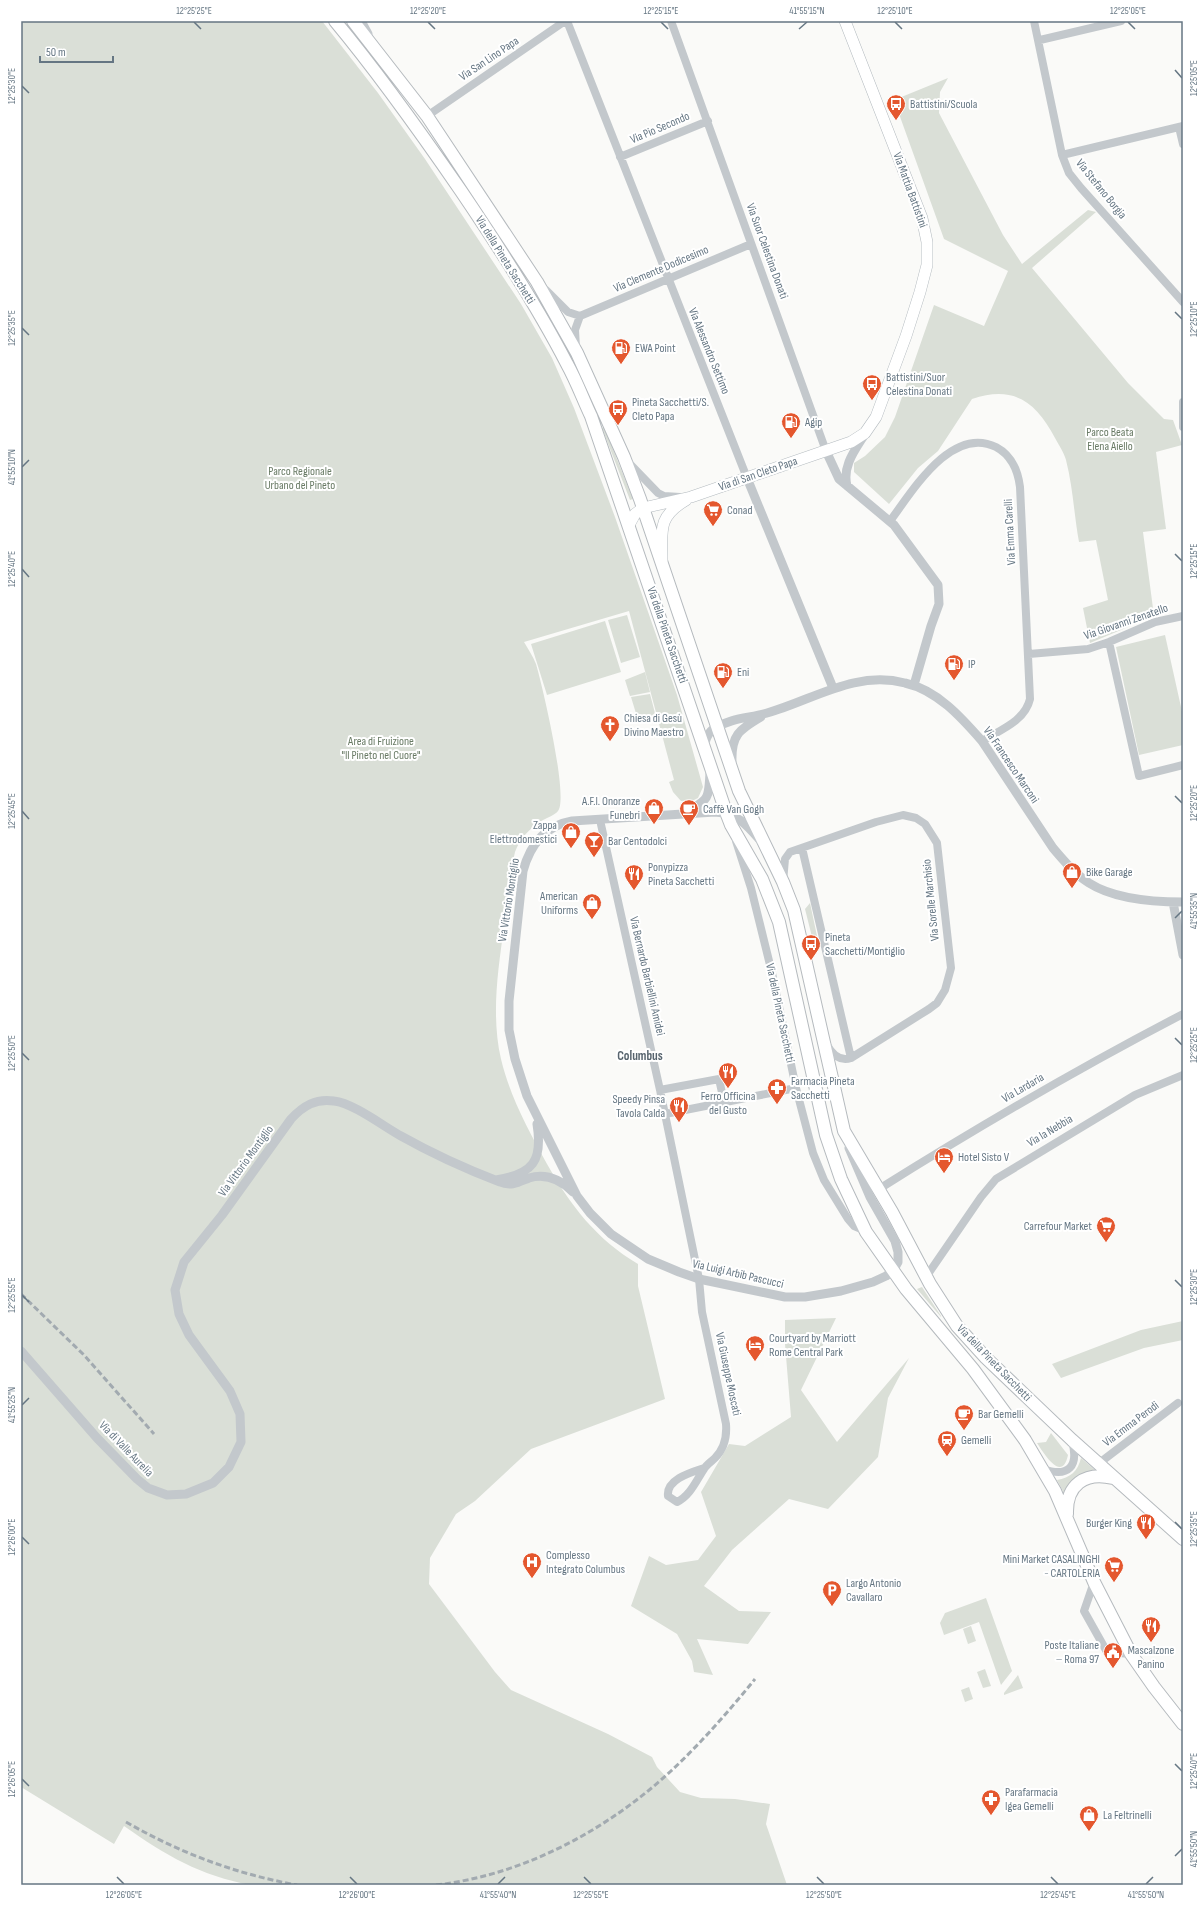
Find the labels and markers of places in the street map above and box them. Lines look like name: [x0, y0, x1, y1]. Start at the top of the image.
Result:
bus stop icon: Battistini/Scuola: [885, 93, 907, 121]
place label: Battistini/Scuola: [910, 97, 978, 112]
fuel station icon: EWA Point: [610, 337, 632, 365]
place label: EWA Point: [635, 341, 676, 356]
place label: Battistini/Suor Celestina Donati: [886, 370, 952, 399]
bus stop icon: Battistini/Suor Celestina Donati: [861, 373, 883, 401]
place label: Pineta Sacchetti/S. Cleto Papa: [632, 395, 709, 424]
bus stop icon: Pineta Sacchetti/S. Cleto Papa: [607, 398, 629, 426]
fuel station icon: Agip: [780, 411, 802, 439]
place label: Agip: [804, 415, 822, 430]
supermarket icon: Conad: [702, 499, 724, 527]
place label: Conad: [727, 503, 752, 518]
fuel station icon: IP: [943, 653, 965, 681]
place label: IP: [968, 657, 976, 672]
fuel station icon: Eni: [712, 661, 734, 689]
place label: Eni: [737, 665, 749, 680]
place label: Chiesa di Gesù Divino Maestro: [624, 711, 684, 740]
church icon: Chiesa di Gesù Divino Maestro: [599, 714, 621, 742]
place label: A.F.I. Onoranze Funebri: [581, 794, 640, 823]
shop icon: A.F.I. Onoranze Funebri: [643, 797, 665, 825]
cafe icon: Caffè Van Gogh: [678, 798, 700, 826]
place label: Caffè Van Gogh: [703, 802, 764, 817]
place label: Zappa Elettrodomestici: [490, 818, 557, 847]
shop icon: Zappa Elettrodomestici: [560, 821, 582, 849]
bar icon: Bar Centodolci: [583, 830, 605, 858]
place label: Bar Centodolci: [608, 834, 667, 849]
place label: Ponypizza Pineta Sacchetti: [648, 860, 714, 889]
shop icon: Bike Garage: [1061, 861, 1083, 889]
restaurant icon: Ponypizza Pineta Sacchetti: [623, 863, 645, 891]
place label: Bike Garage: [1086, 865, 1133, 880]
place label: American Uniforms: [539, 889, 578, 918]
shop icon: American Uniforms: [581, 892, 603, 920]
place label: Pineta Sacchetti/Montiglio: [825, 930, 905, 959]
bus stop icon: Pineta Sacchetti/Montiglio: [800, 933, 822, 961]
restaurant icon: Ferro Officina del Gusto: [717, 1061, 739, 1089]
place label: Farmacia Pineta Sacchetti: [791, 1074, 855, 1103]
pharmacy icon: Farmacia Pineta Sacchetti: [766, 1077, 788, 1105]
place label: Ferro Officina del Gusto: [701, 1089, 756, 1118]
place label: Speedy Pinsa Tavola Calda: [612, 1092, 665, 1121]
restaurant icon: Speedy Pinsa Tavola Calda: [668, 1095, 690, 1123]
hotel icon: Hotel Sisto V: [933, 1146, 955, 1174]
place label: Hotel Sisto V: [958, 1150, 1010, 1165]
supermarket icon: Carrefour Market: [1095, 1215, 1117, 1243]
place label: Carrefour Market: [1024, 1219, 1092, 1234]
place label: Courtyard by Marriott Rome Central Park: [769, 1331, 856, 1360]
hotel icon: Courtyard by Marriott Rome Central Park: [744, 1334, 766, 1362]
cafe icon: Bar Gemelli: [953, 1403, 975, 1431]
place label: Bar Gemelli: [978, 1407, 1024, 1422]
station icon: Gemelli: [936, 1429, 958, 1457]
place label: Gemelli: [961, 1433, 991, 1448]
restaurant icon: Burger King: [1135, 1512, 1157, 1540]
place label: Burger King: [1086, 1516, 1132, 1531]
place label: Complesso Integrato Columbus: [546, 1548, 625, 1577]
hospital icon: Complesso Integrato Columbus: [521, 1551, 543, 1579]
place label: Mini Market CASALINGHI - CARTOLERIA: [1003, 1552, 1101, 1581]
supermarket icon: Mini Market CASALINGHI - CARTOLERIA: [1103, 1555, 1125, 1583]
place label: Largo Antonio Cavallaro: [846, 1576, 901, 1605]
parking icon: Largo Antonio Cavallaro: [821, 1579, 843, 1607]
restaurant icon: Mascalzone Panino: [1140, 1615, 1162, 1643]
place label: Poste Italiane – Roma 97: [1044, 1638, 1099, 1667]
public building icon: Poste Italiane – Roma 97: [1102, 1641, 1124, 1669]
place label: Mascalzone Panino: [1128, 1643, 1174, 1672]
place label: Parafarmacia Igea Gemelli: [1005, 1785, 1058, 1814]
pharmacy icon: Parafarmacia Igea Gemelli: [980, 1788, 1002, 1816]
shop icon: La Feltrinelli: [1078, 1804, 1100, 1832]
place label: La Feltrinelli: [1103, 1808, 1152, 1823]

